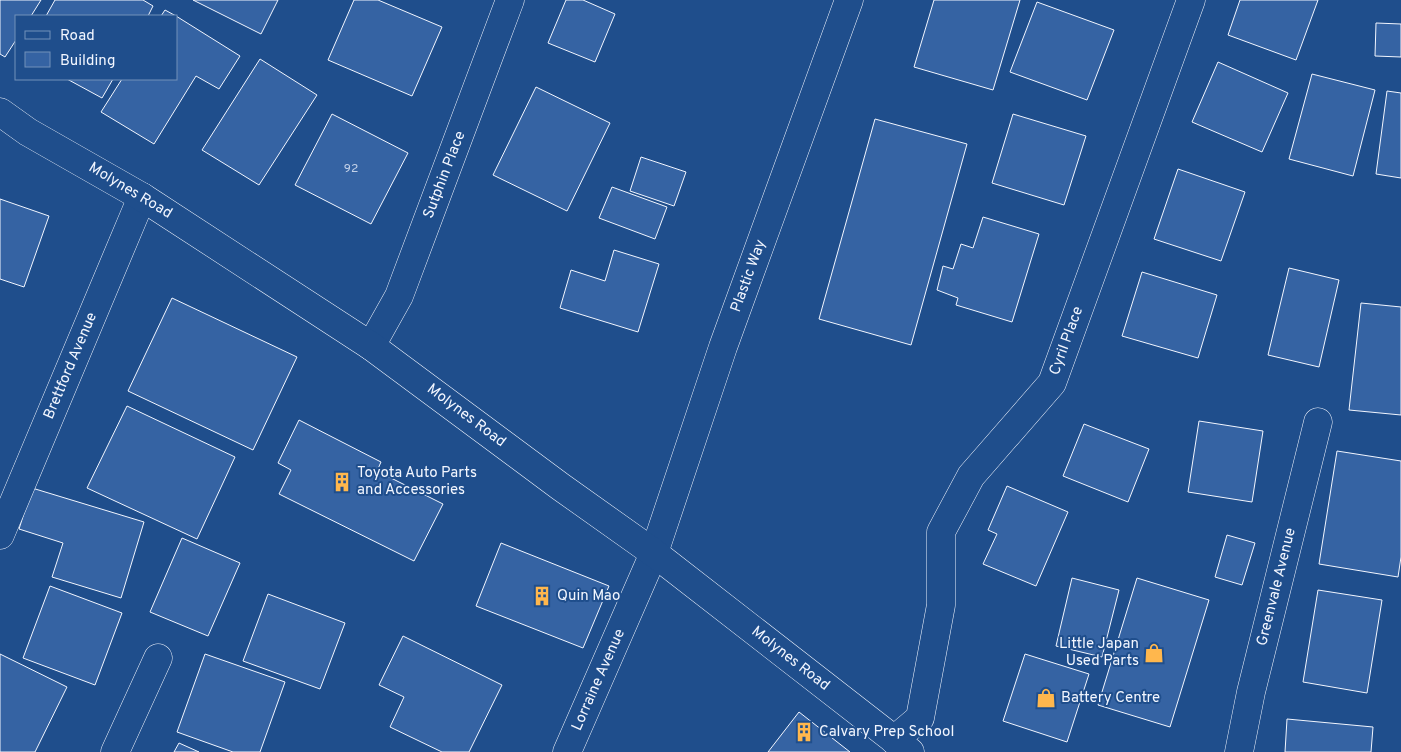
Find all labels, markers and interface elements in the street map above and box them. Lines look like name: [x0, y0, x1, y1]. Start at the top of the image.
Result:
legend: [15, 15, 178, 80]
text: Road: [60, 27, 95, 46]
text: Building: [60, 52, 115, 71]
street label: Sutphin Place: [420, 128, 470, 222]
street label: Molynes Road: [85, 159, 175, 223]
house number: 92: [344, 161, 358, 177]
street label: Plastic Way: [727, 237, 771, 315]
street label: Cyril Place: [1046, 304, 1088, 378]
street label: Brettford Avenue: [40, 310, 102, 422]
street label: Molynes Road: [423, 380, 509, 452]
place label: Toyota Auto Parts and Accessories: [357, 464, 477, 500]
building icon: Toyota Auto Parts and Accessories: [331, 471, 353, 493]
street label: Greenvale Avenue: [1253, 526, 1301, 648]
building icon: Quin Mao: [531, 585, 553, 607]
place label: Quin Mao: [557, 587, 620, 606]
street label: Molynes Road: [747, 622, 833, 696]
street label: Lorraine Avenue: [568, 626, 630, 734]
place label: Little Japan Used Parts: [1059, 635, 1139, 671]
shop icon: Little Japan Used Parts: [1143, 642, 1165, 664]
shop icon: Battery Centre: [1035, 687, 1057, 709]
place label: Battery Centre: [1061, 689, 1160, 708]
building icon: Calvary Prep School: [793, 721, 815, 743]
place label: Calvary Prep School: [819, 723, 954, 742]

